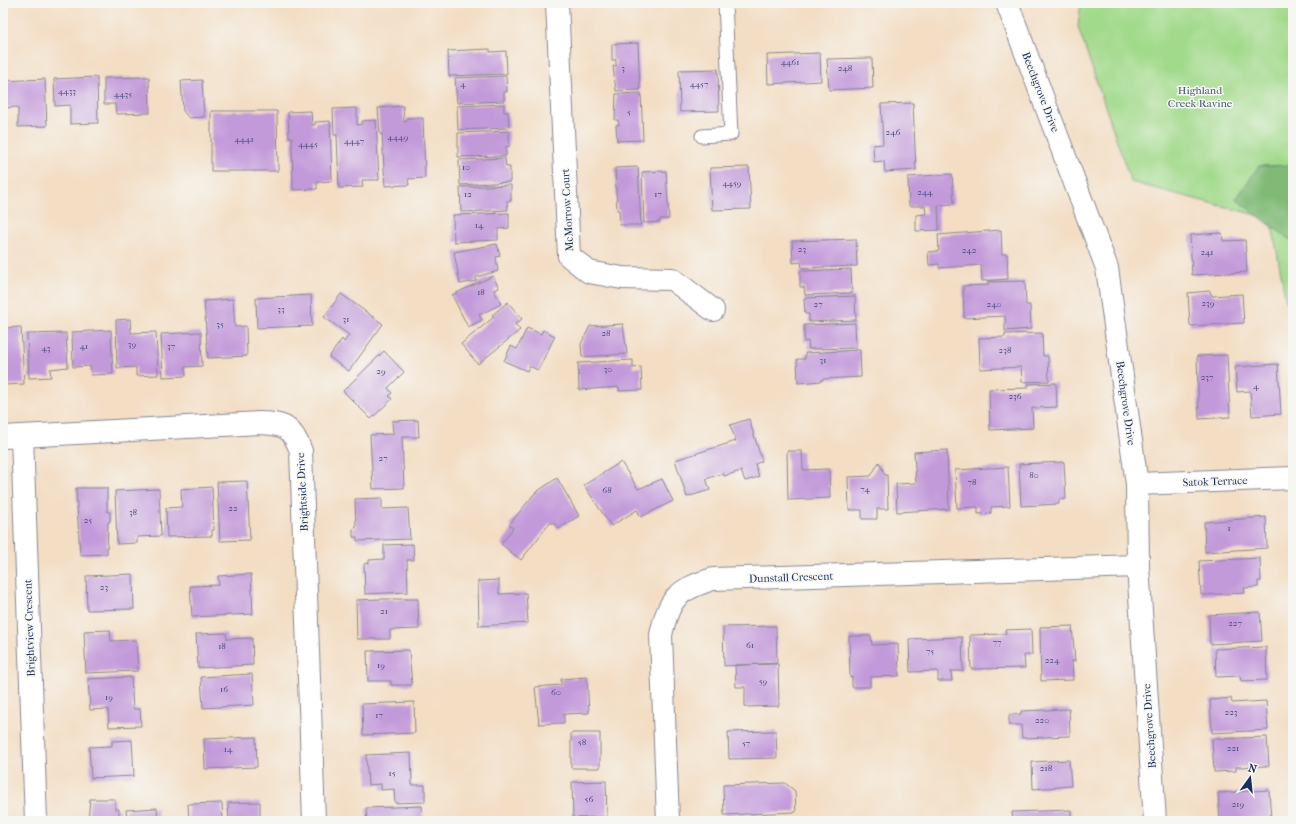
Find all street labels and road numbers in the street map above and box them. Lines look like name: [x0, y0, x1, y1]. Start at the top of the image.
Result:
street label: Beechgrove Drive: [1019, 50, 1062, 135]
street label: McMorrow Court: [559, 168, 576, 252]
street label: Beechgrove Drive: [1113, 360, 1138, 447]
street label: Brightside Drive: [294, 452, 311, 532]
street label: Satok Terrace: [1182, 474, 1248, 489]
street label: Dunstall Crescent: [749, 570, 834, 585]
street label: Brightview Crescent: [21, 579, 38, 677]
street label: Beechgrove Drive: [1140, 683, 1159, 769]

